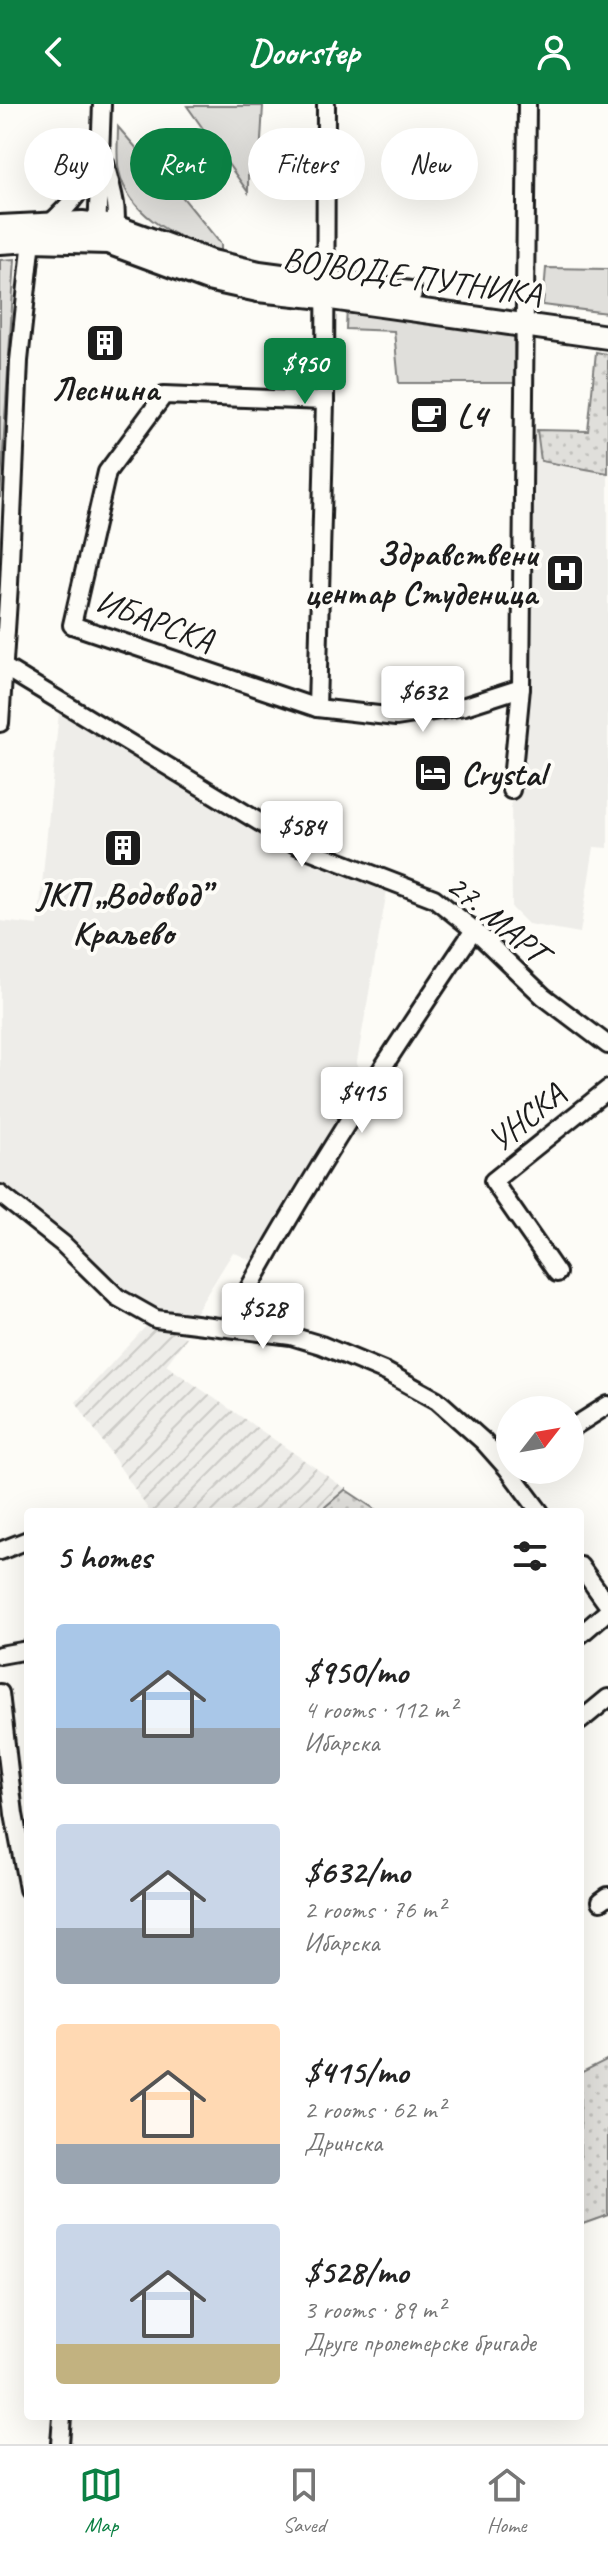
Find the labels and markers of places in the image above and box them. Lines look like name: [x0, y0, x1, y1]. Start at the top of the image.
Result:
building icon: Леснина: [84, 322, 126, 364]
pin: $950: [258, 338, 352, 406]
place label: Леснина: [51, 367, 162, 410]
cafe icon: L4: [408, 394, 450, 436]
place label: L4: [457, 394, 490, 437]
place label: Здравствени центар Студеница: [305, 532, 540, 614]
hospital icon: Здравствени центар Студеница: [544, 552, 586, 594]
pin: $632: [376, 666, 470, 734]
hotel icon: Crystal: [412, 752, 454, 794]
place label: Crystal: [461, 752, 551, 795]
pin: $584: [255, 801, 349, 869]
building icon: ЈКП „Водовод” Краљево: [102, 827, 144, 869]
place label: ЈКП „Водовод” Краљево: [35, 872, 217, 954]
pin: $415: [315, 1067, 409, 1135]
pin: $528: [216, 1283, 310, 1351]

